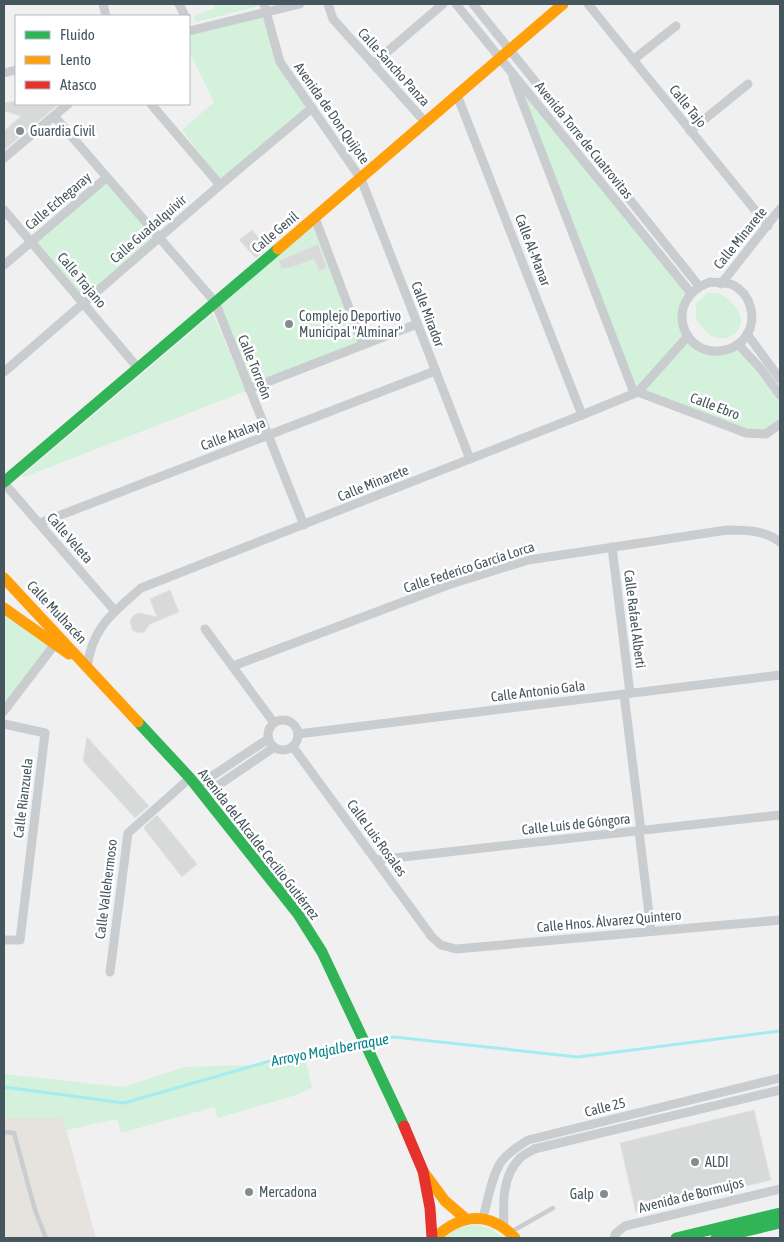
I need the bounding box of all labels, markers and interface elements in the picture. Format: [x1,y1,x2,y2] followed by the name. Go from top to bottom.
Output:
[15,15,190,105] legend
[355,25,433,109] street label: Calle Sancho Panza
[60,26,95,43] text: Fluido
[60,51,91,68] text: Lento
[291,59,373,167] street label: Avenida de Don Quijote
[60,76,97,93] text: Atasco
[532,78,636,202] street label: Avenida Torre de Cuatrovitas
[666,82,710,130] street label: Calle Tajo
[30,123,96,139] place label: Guardia Civil
[14,125,26,137] marker: Guardia Civil
[22,169,94,233] street label: Calle Echegaray
[107,191,190,266] street label: Calle Guadalquivir
[710,204,770,272] street label: Calle Minarete
[248,208,302,256] street label: Calle Genil
[512,212,554,289] street label: Calle Al-Manar
[54,249,110,311] street label: Calle Trajano
[408,279,448,350] street label: Calle Mirador
[299,308,403,340] place label: Complejo Deportivo Municipal "Alminar"
[283,318,295,330] marker: Complejo Deportivo Municipal "Alminar"
[235,332,275,402] street label: Calle Torreón
[688,389,742,423] street label: Calle Ebro
[198,414,268,454] street label: Calle Atalaya
[335,462,411,504] street label: Calle Minarete
[44,509,96,567] street label: Calle Veleta
[401,538,537,596] street label: Calle Federico García Lorca
[621,569,649,669] street label: Calle Rafael Alberti
[24,577,90,647] street label: Calle Mulhacén
[490,677,586,705] street label: Calle Antonio Gala
[10,757,36,839] street label: Calle Rianzuela
[195,765,323,923] street label: Avenida del Alcalde Cecilio Gutiérrez
[344,797,410,879] street label: Calle Luis Rosales
[521,810,631,838] street label: Calle Luis de Góngora
[92,838,120,940] street label: Calle Vallehermoso
[536,907,682,935] street label: Calle Hnos. Álvarez Quintero
[269,1030,390,1069] water label: Arroyo Majalberraque
[583,1094,627,1120] street label: Calle 25
[705,1154,729,1170] place label: ALDI
[689,1156,701,1168] marker: ALDI
[637,1174,745,1216] street label: Avenida de Bormujos
[259,1184,317,1200] place label: Mercadona
[243,1186,255,1198] marker: Mercadona
[570,1186,594,1202] place label: Galp
[598,1188,610,1200] marker: Galp

